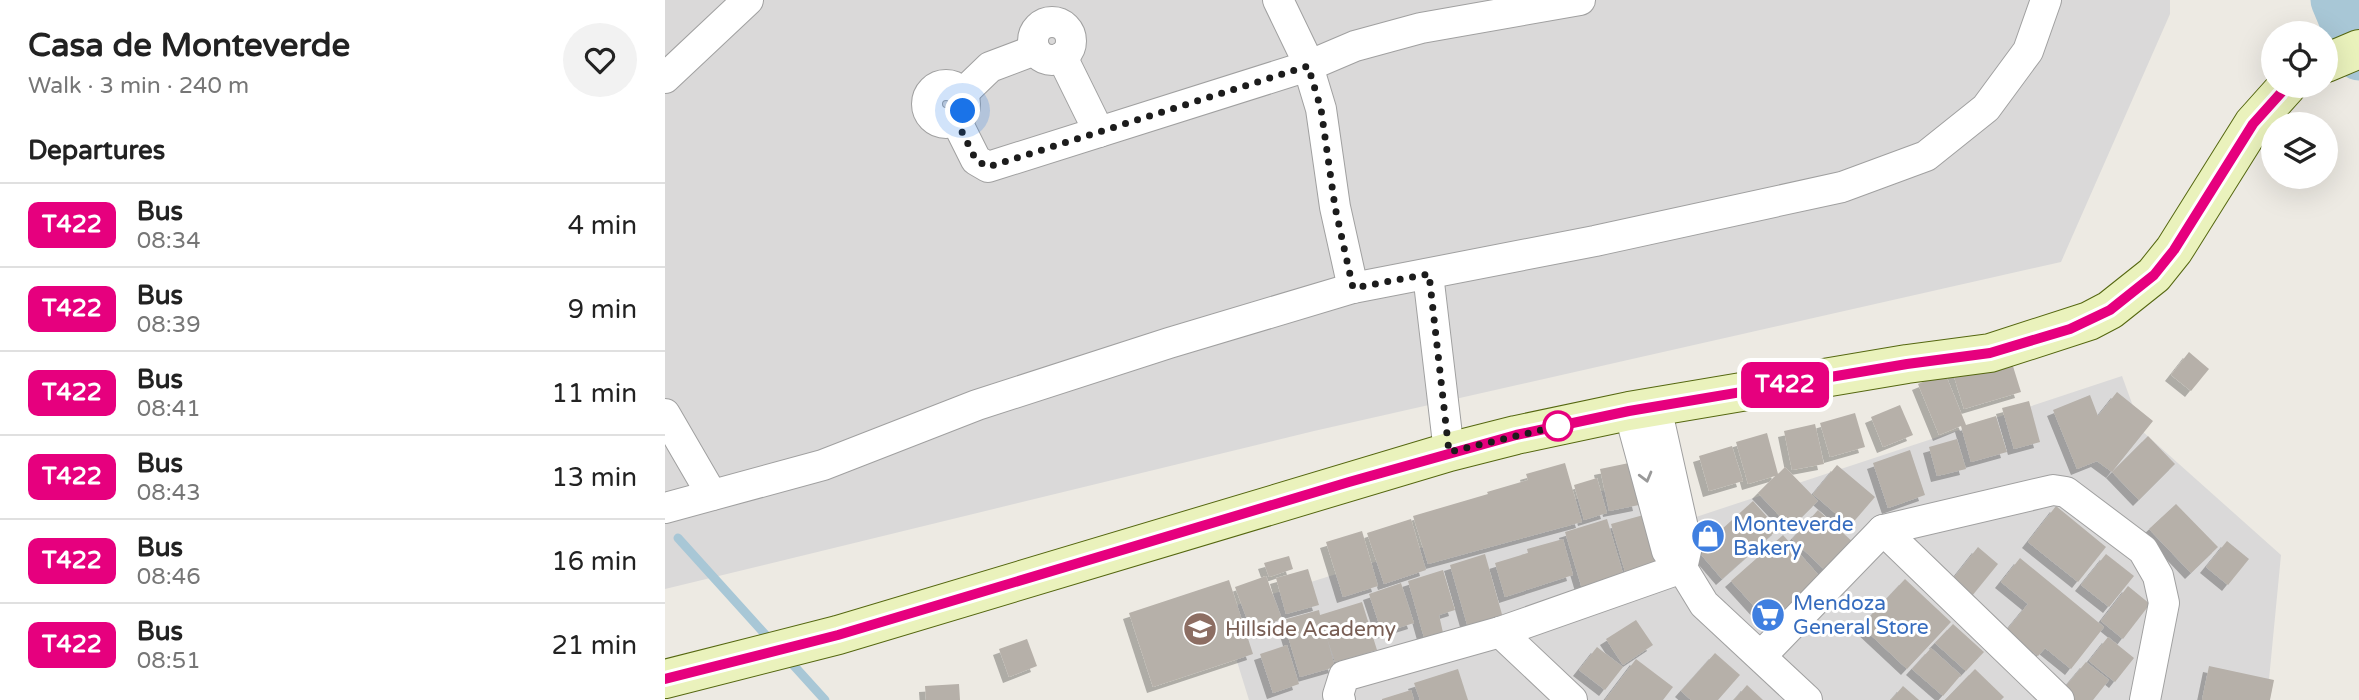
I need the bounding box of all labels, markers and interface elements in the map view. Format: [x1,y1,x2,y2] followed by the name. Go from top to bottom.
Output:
[2261,21,2338,189] map controls
[2261,21,2338,98] button: locate
[563,23,637,97] button: heart
[28,26,350,65] text: Casa de Monteverde
[28,72,249,100] text: Walk · 3 min · 240 m
[945,93,980,128] your location
[2261,112,2338,189] button: layers
[28,135,165,166] text: Departures
[137,196,183,227] text: Bus
[42,210,102,239] text: T422
[568,210,637,241] text: 4 min
[137,227,201,255] text: 08:34
[137,280,183,311] text: Bus
[42,294,102,323] text: T422
[568,294,637,325] text: 9 min
[137,311,201,339] text: 08:39
[1736,362,1834,408] line badge: T422
[137,364,183,395] text: Bus
[1755,370,1815,399] text: T422
[42,378,102,407] text: T422
[551,378,637,409] text: 11 min
[137,395,201,423] text: 08:41
[1543,411,1573,441] unlabelled marker
[137,448,183,479] text: Bus
[42,462,102,491] text: T422
[551,462,637,493] text: 13 min
[1638,470,1653,482] one-way arrow
[137,479,201,507] text: 08:43
[1733,512,1854,561] place label: Monteverde Bakery
[1689,517,1727,555] shop icon: Monteverde Bakery
[137,532,183,563] text: Bus
[42,546,102,575] text: T422
[551,546,637,577] text: 16 min
[137,563,201,591] text: 08:46
[1793,591,1929,640] place label: Mendoza General Store
[1749,596,1787,634] supermarket icon: Mendoza General Store
[1181,610,1219,648] school or university icon: Hillside Academy
[137,616,183,647] text: Bus
[1225,617,1396,642] place label: Hillside Academy
[42,630,102,659] text: T422
[551,630,637,661] text: 21 min
[137,647,201,675] text: 08:51

